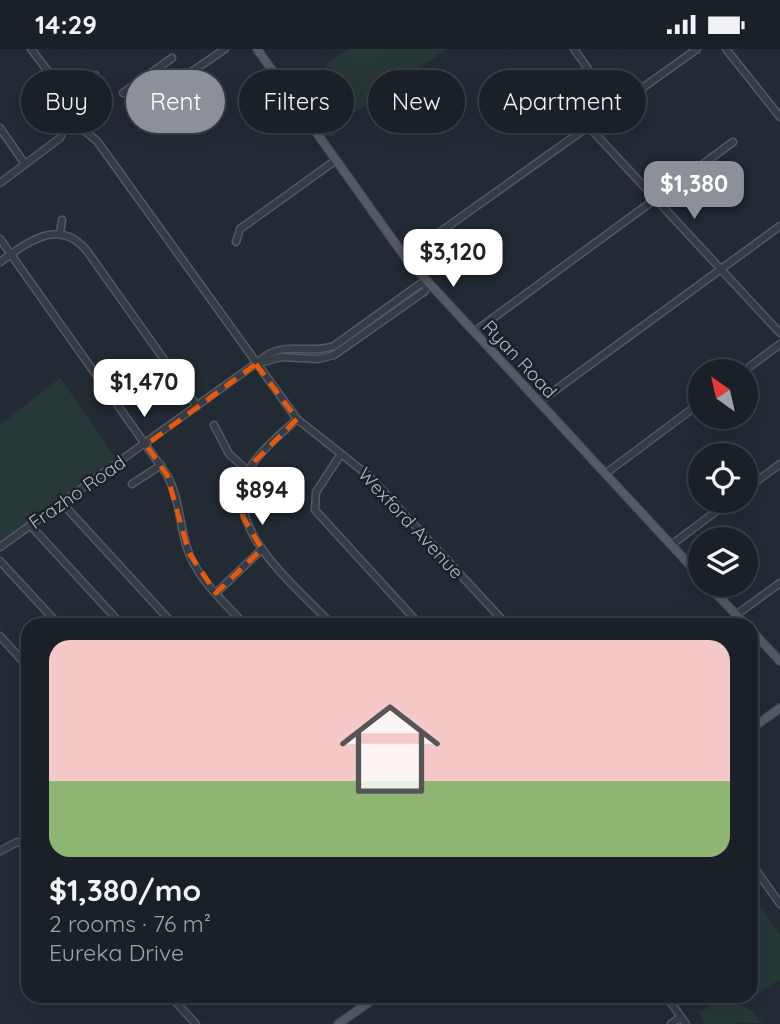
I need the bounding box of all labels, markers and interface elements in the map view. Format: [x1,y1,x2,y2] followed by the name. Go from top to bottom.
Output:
[35,8,97,41] text: 14:29
[21,70,112,133] chip: Buy
[126,70,225,133] chip: Rent
[239,70,354,133] chip: Filters
[368,70,465,133] chip: New
[479,70,646,133] chip: Apartment
[637,162,751,221] pin: $1,380
[660,169,728,198] text: $1,380
[396,229,510,289] pin: $3,120
[420,237,486,266] text: $3,120
[478,315,562,403] street label: Ryan Road
[87,359,201,419] pin: $1,470
[688,359,758,429] north arrow
[688,359,758,597] map controls
[110,367,178,396] text: $1,470
[688,443,758,513] button: locate
[24,450,130,534] street label: Frazho Road
[353,462,469,584] street label: Wexford Avenue
[221,468,303,527] pin: $894
[236,475,288,504] text: $894
[688,527,758,597] button: layers
[327,686,453,812] icon: home
[49,871,201,909] text: $1,380/mo
[49,909,211,938] text: 2 rooms · 76 m²
[49,938,184,967] text: Eureka Drive

